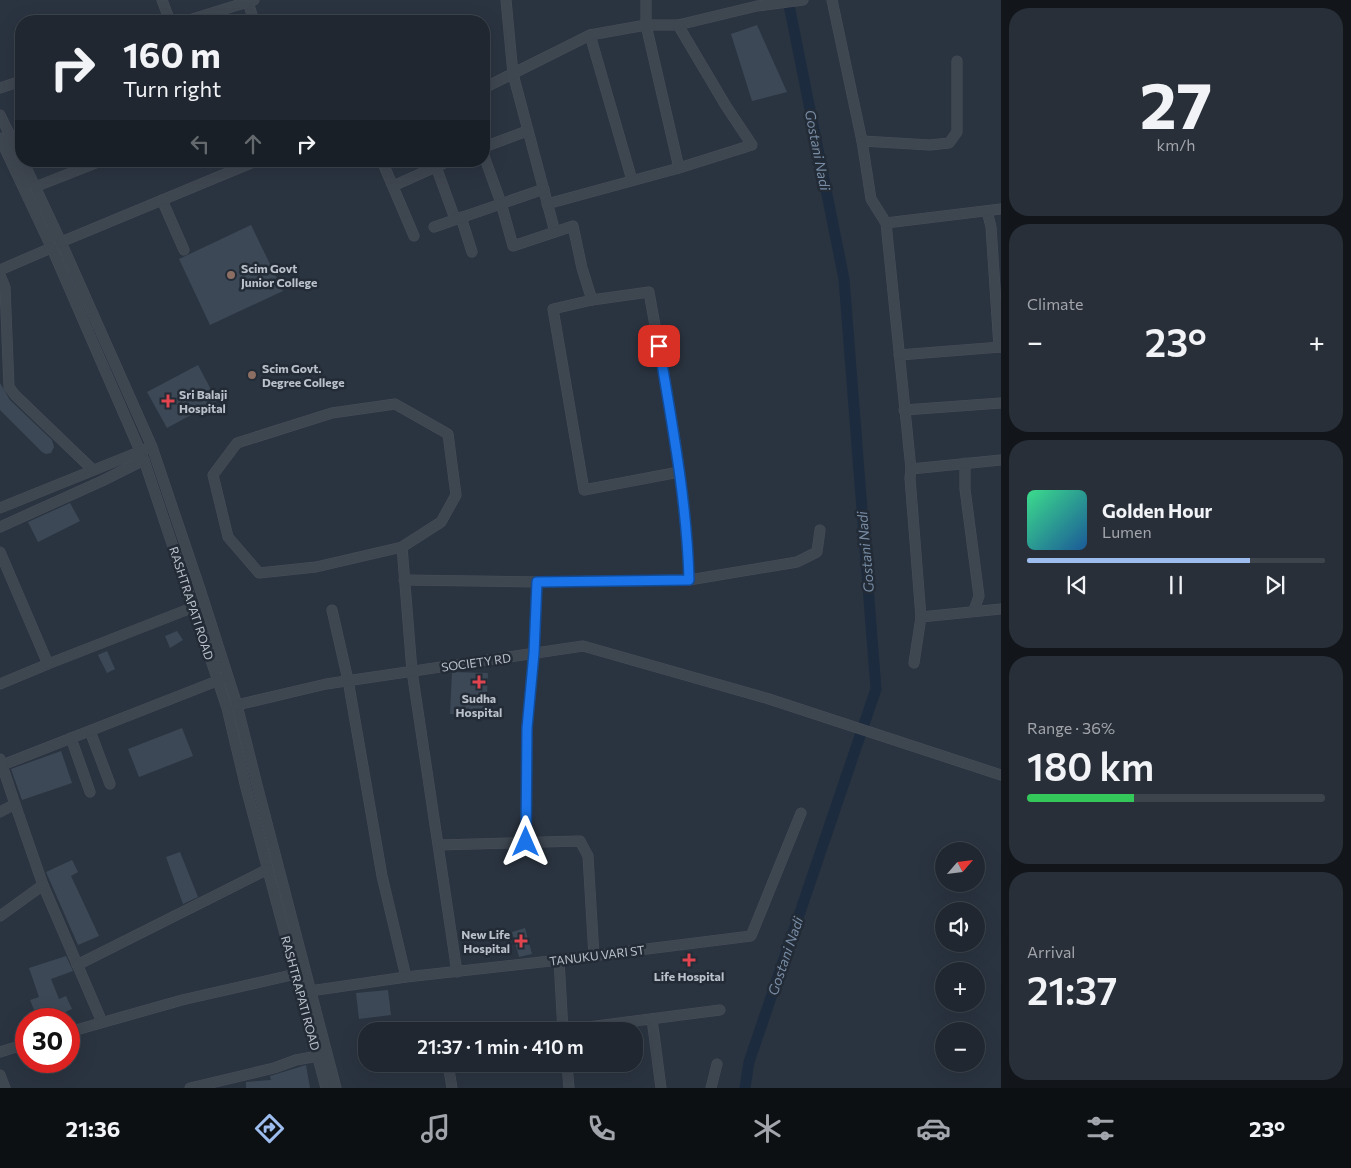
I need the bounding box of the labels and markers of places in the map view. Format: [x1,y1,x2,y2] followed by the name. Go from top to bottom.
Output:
[241,261,317,290] place label: Scim Govt Junior College
[225,269,237,281] marker: Scim Govt Junior College
[638,325,680,367] pin
[262,361,344,389] place label: Scim Govt. Degree College
[246,369,258,381] marker: Scim Govt. Degree College
[179,387,227,415] place label: Sri Balaji Hospital
[161,394,175,408] marker: Sri Balaji Hospital
[472,675,486,689] marker: Sudha Hospital
[456,691,502,719] place label: Sudha Hospital
[461,927,510,955] place label: New Life Hospital
[514,934,528,948] marker: New Life Hospital
[682,953,696,967] marker: Life Hospital
[654,969,724,983] place label: Life Hospital

